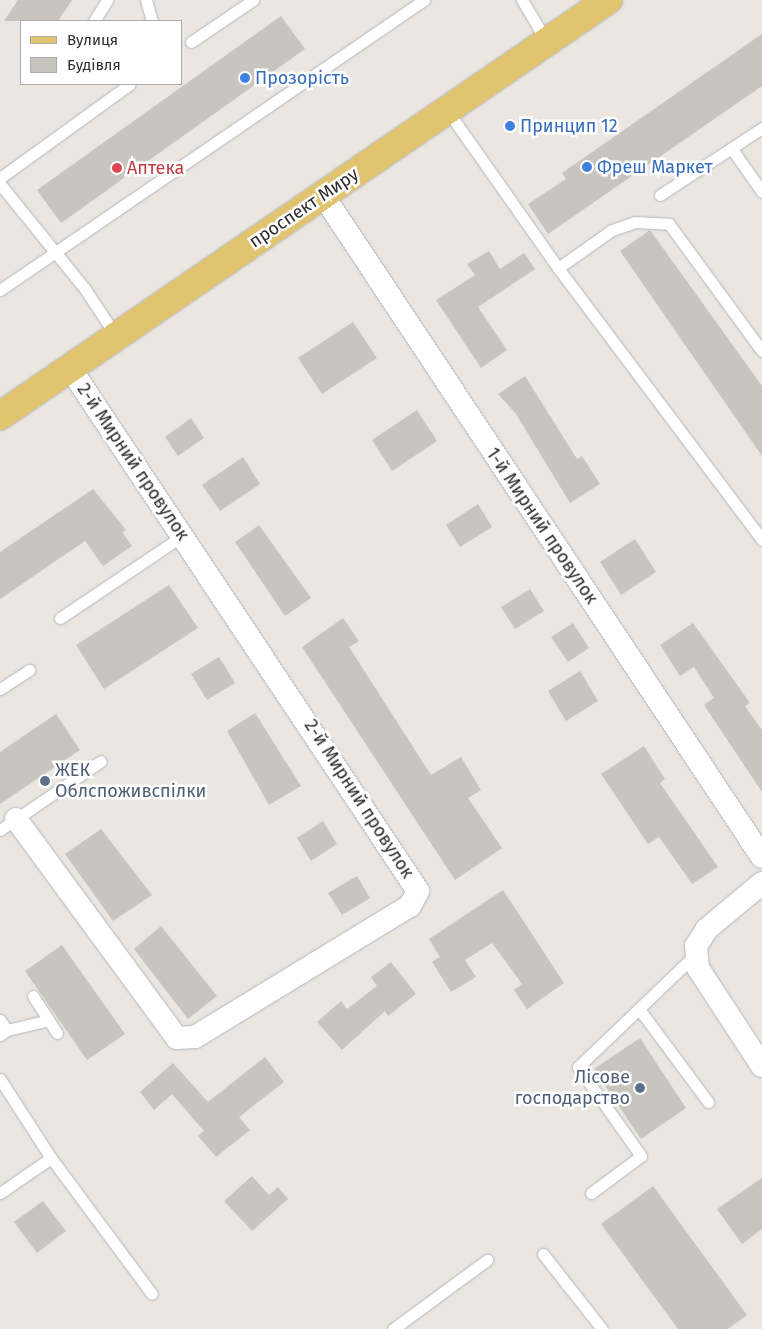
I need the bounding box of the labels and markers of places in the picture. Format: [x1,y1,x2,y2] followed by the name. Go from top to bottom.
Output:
[255,67,349,89] place label: Прозорість
[239,72,251,84] marker: Прозорість
[520,115,618,137] place label: Принцип 12
[504,120,516,132] marker: Принцип 12
[597,156,713,178] place label: Фреш Маркет
[127,157,184,179] place label: Аптека
[581,161,593,173] marker: Фреш Маркет
[111,162,123,174] marker: Аптека
[55,760,206,802] place label: ЖЕК Облспоживспілки
[39,775,51,787] marker: ЖЕК Облспоживспілки
[515,1067,630,1110] place label: Лісове господарство
[634,1082,646,1094] marker: Лісове господарство

